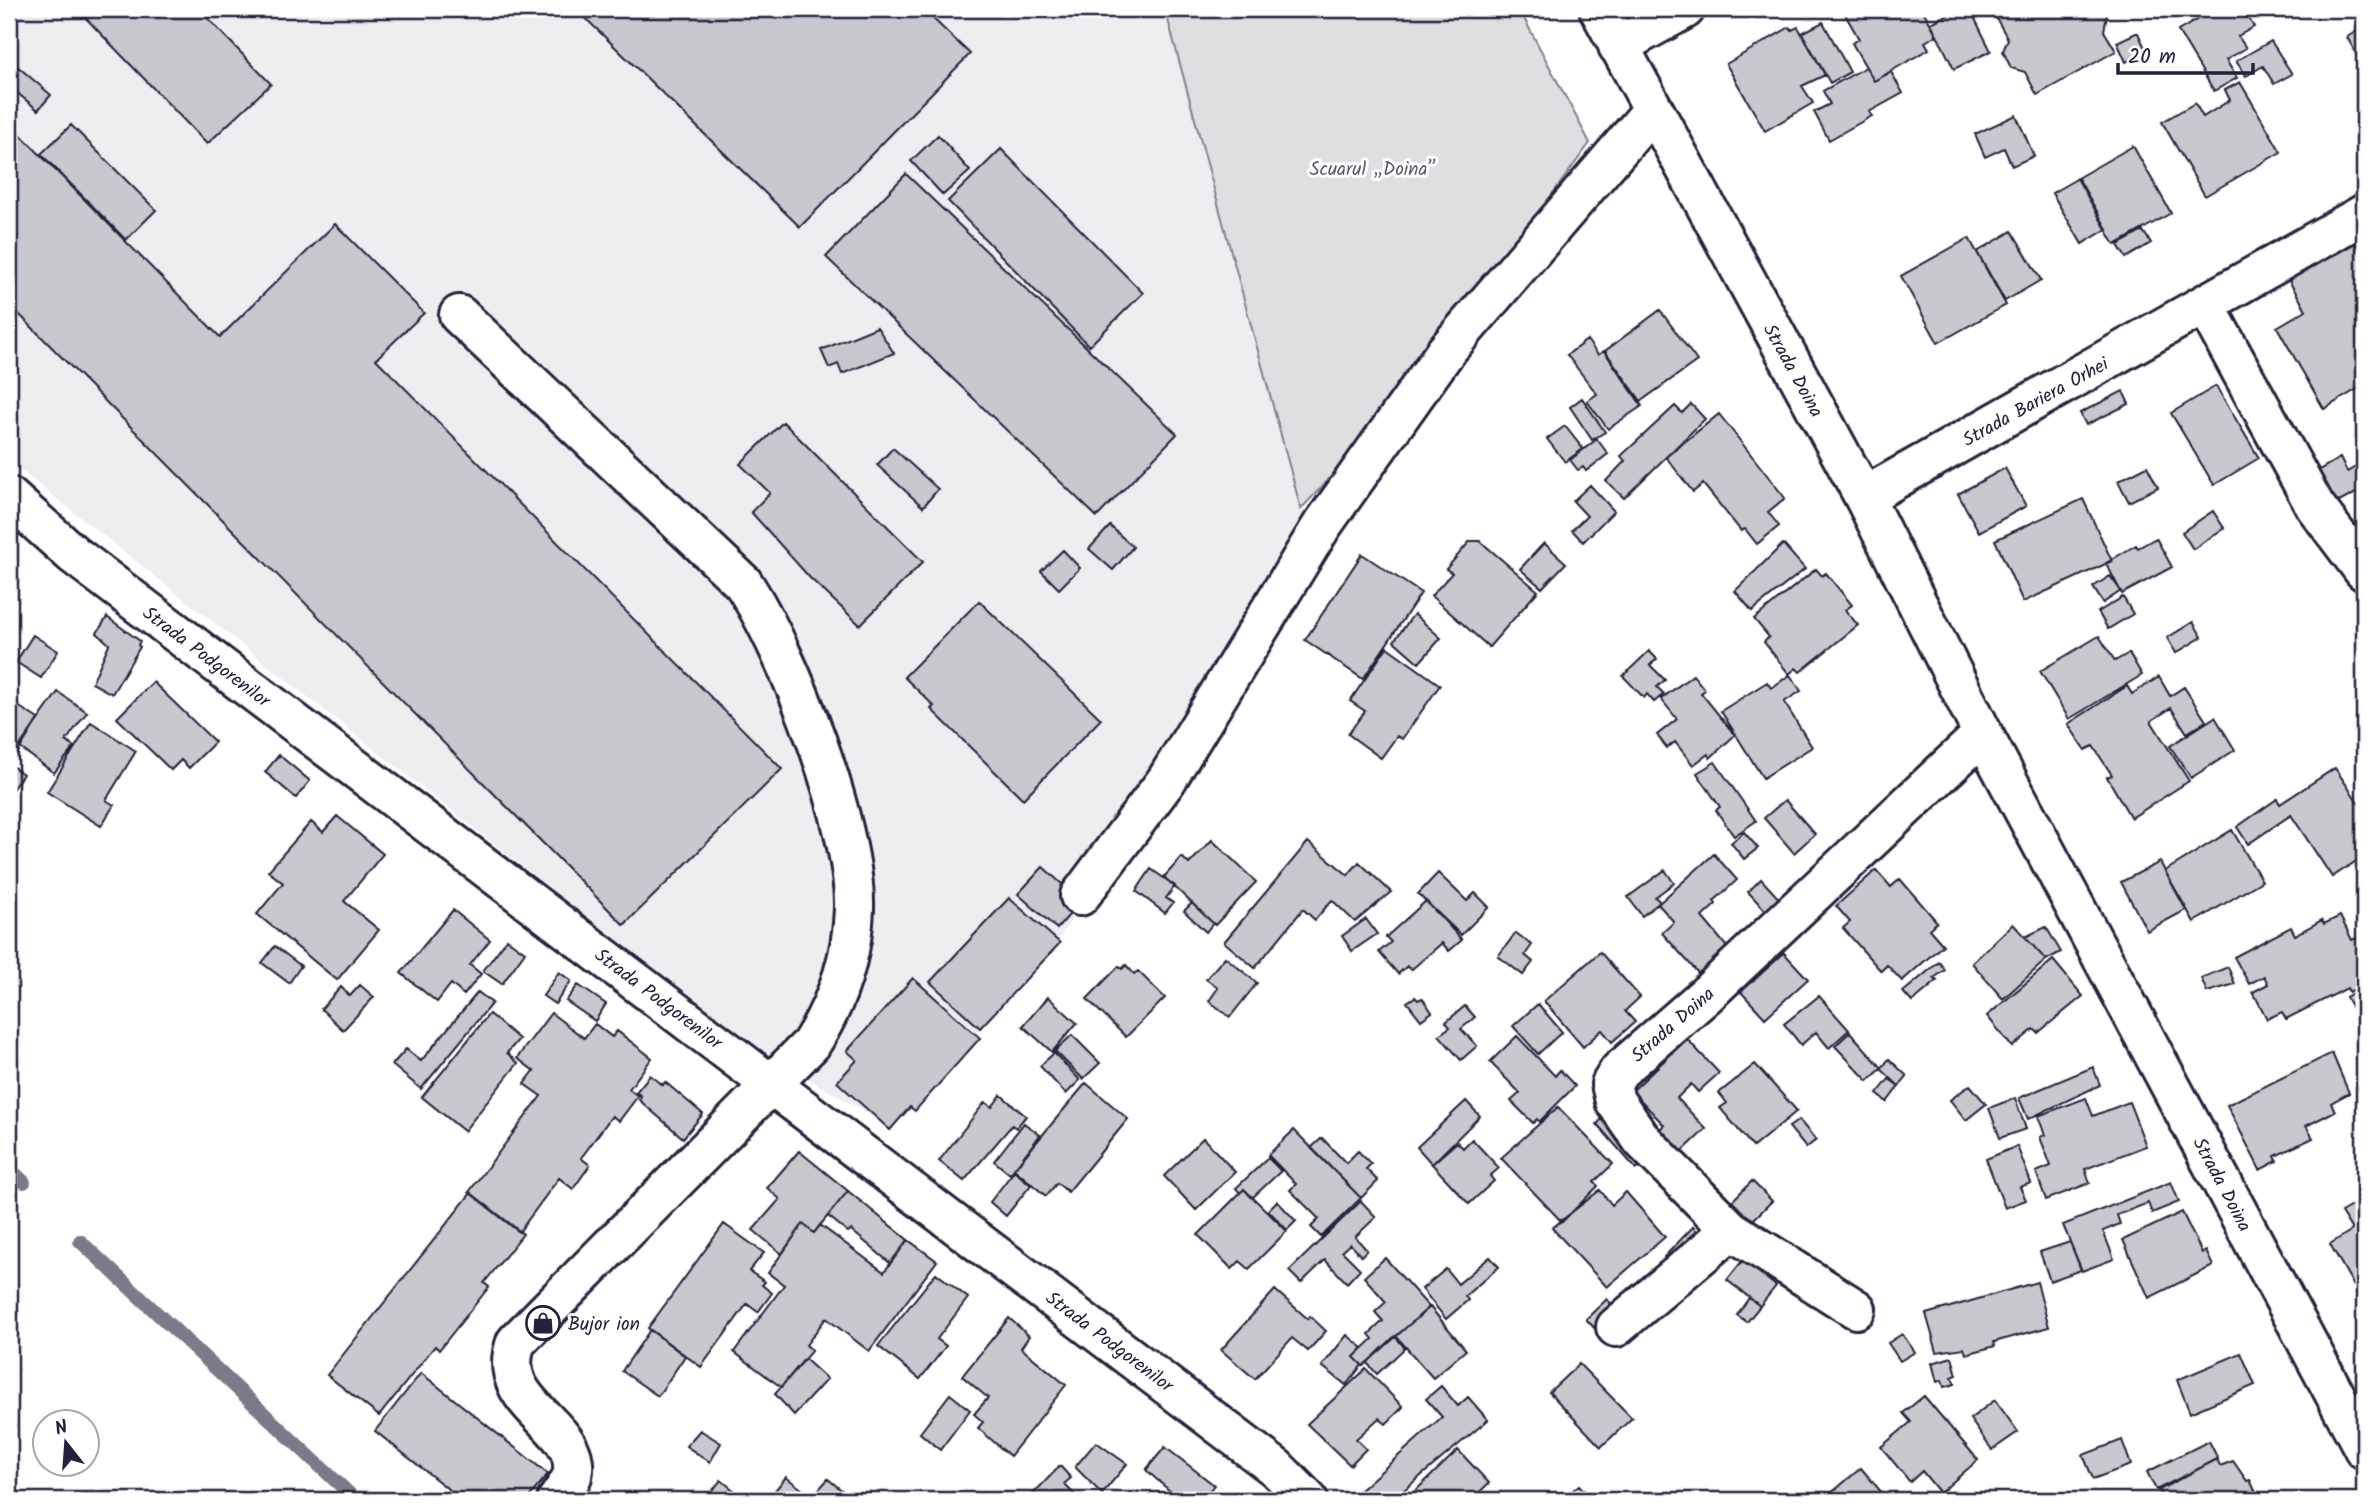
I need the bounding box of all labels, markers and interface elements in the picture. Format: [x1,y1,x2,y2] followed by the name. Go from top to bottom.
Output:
[2118,32,2252,76] scale bar
[2128,41,2176,74] text: 20 m
[1309,155,1437,185] park label: Scuarul „Doina”
[1754,319,1830,423] street label: Strada Doina
[1957,349,2116,455] street label: Strada Bariera Orhei
[135,599,278,717] street label: Strada Podgorenilor
[587,941,730,1059] street label: Strada Podgorenilor
[1625,980,1722,1071] street label: Strada Doina
[2184,1132,2259,1237] street label: Strada Doina
[1038,1284,1181,1402] street label: Strada Podgorenilor
[524,1304,562,1342] shop icon: Bujor ion
[568,1310,640,1340] place label: Bujor ion
[32,1408,102,1478] north arrow
[51,1413,72,1445] text: N

